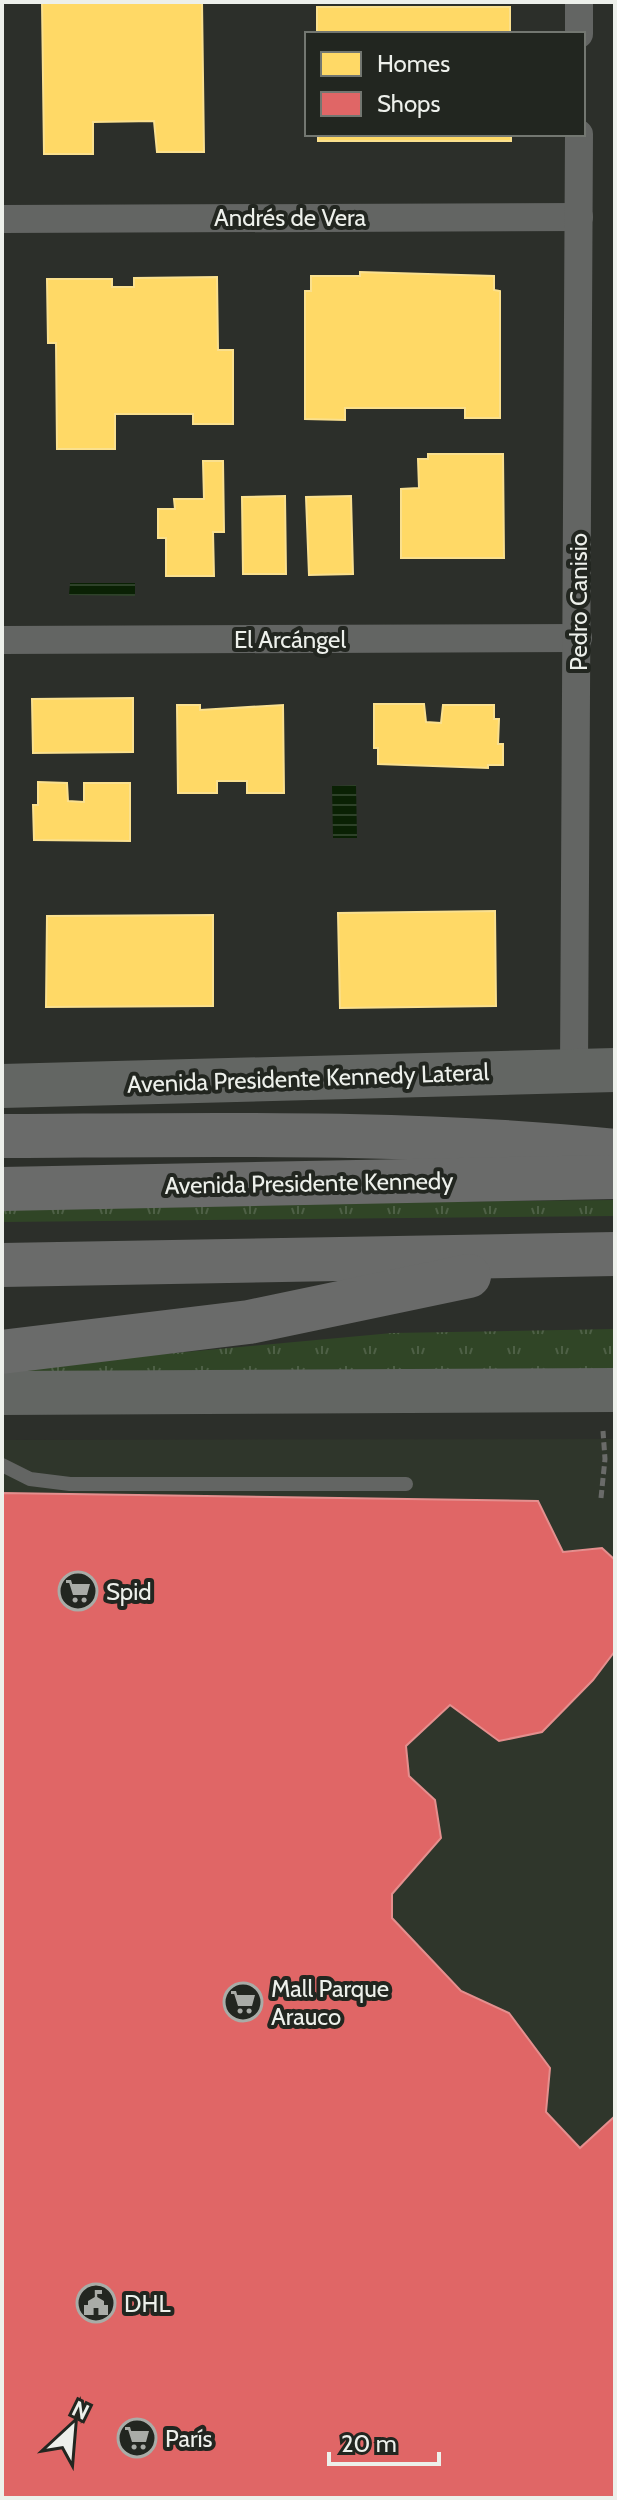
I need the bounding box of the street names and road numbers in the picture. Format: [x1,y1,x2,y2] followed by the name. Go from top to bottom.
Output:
[214,203,366,232] street label: Andrés de Vera
[564,533,593,671] street label: Pedro Canisio
[234,625,346,654] street label: El Arcángel
[126,1057,490,1099] street label: Avenida Presidente Kennedy Lateral
[164,1166,454,1200] street label: Avenida Presidente Kennedy

